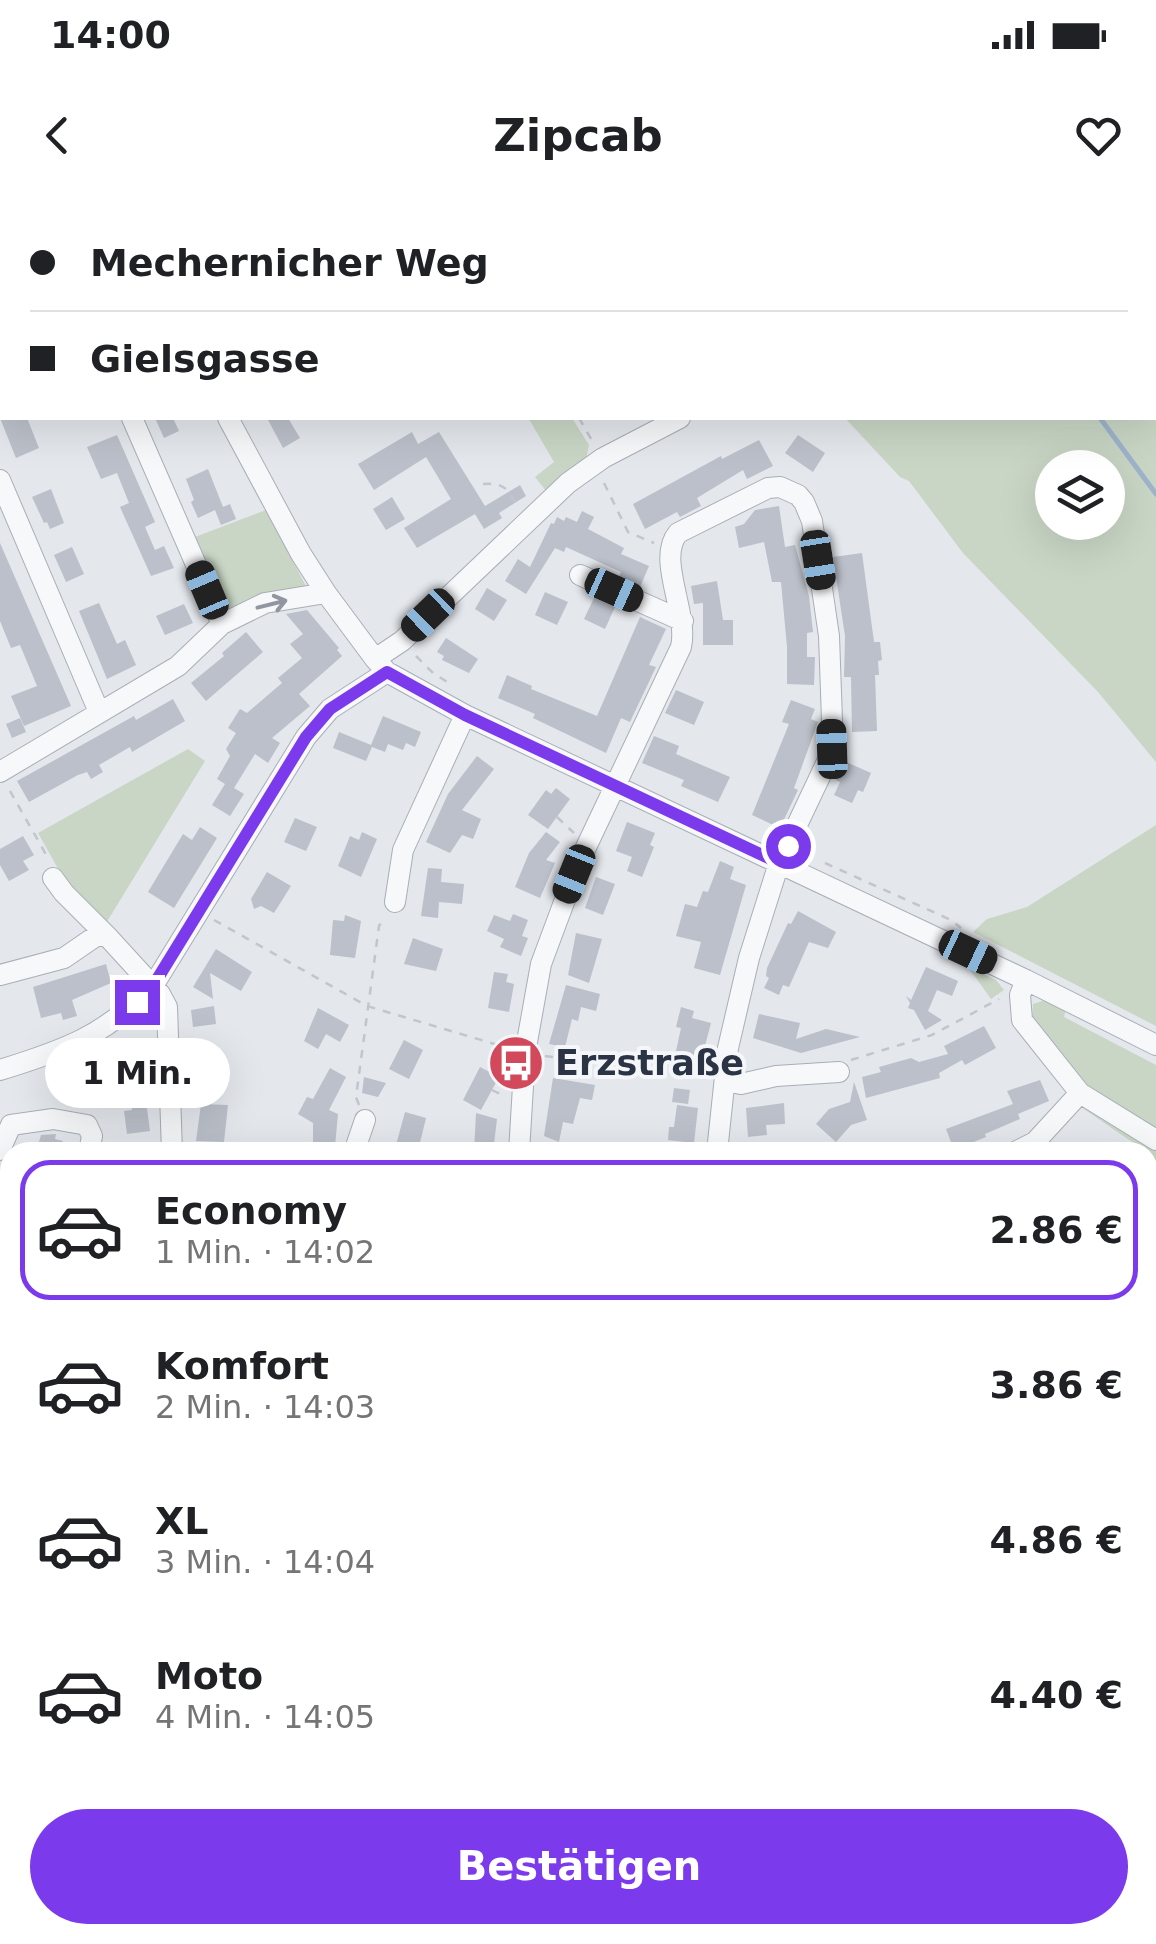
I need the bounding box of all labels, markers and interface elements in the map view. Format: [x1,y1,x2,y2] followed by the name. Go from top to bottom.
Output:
[50,13,171,57] text: 14:00
[30,108,85,163] icon: back
[1071,108,1126,163] icon: heart
[493,109,663,162] text: Zipcab
[90,241,489,285] text: Mechernicher Weg
[90,337,319,381] text: Gielsgasse
[1035,450,1125,540] map controls
[1035,450,1125,540] button: layers
[798,528,838,592] car
[181,557,233,623] car
[580,564,648,616] car
[396,583,460,647] car
[256,593,287,612] one-way arrow
[816,718,848,780] car
[766,824,811,869] route start
[549,841,599,907] car
[934,926,1002,978] car
[115,980,160,1025] route end
[486,1033,546,1093] bus stop icon: Erzstraße
[44,1037,230,1107] callout: 1 Min.
[555,1043,744,1083] place label: Erzstraße
[82,1054,193,1092] text: 1 Min.
[35,1185,125,1275] icon: car
[155,1189,347,1233] text: Economy
[990,1208,1123,1252] text: 2.86 €
[155,1233,375,1271] text: 1 Min. · 14:02
[35,1340,125,1430] icon: car
[155,1344,329,1388] text: Komfort
[990,1363,1123,1407] text: 3.86 €
[155,1388,375,1426] text: 2 Min. · 14:03
[35,1495,125,1585] icon: car
[155,1499,209,1543] text: XL
[990,1518,1123,1562] text: 4.86 €
[155,1543,375,1581] text: 3 Min. · 14:04
[35,1650,125,1740] icon: car
[155,1654,263,1698] text: Moto
[990,1673,1123,1717] text: 4.40 €
[155,1698,375,1736] text: 4 Min. · 14:05
[30,1809,1128,1924] button: Bestätigen

